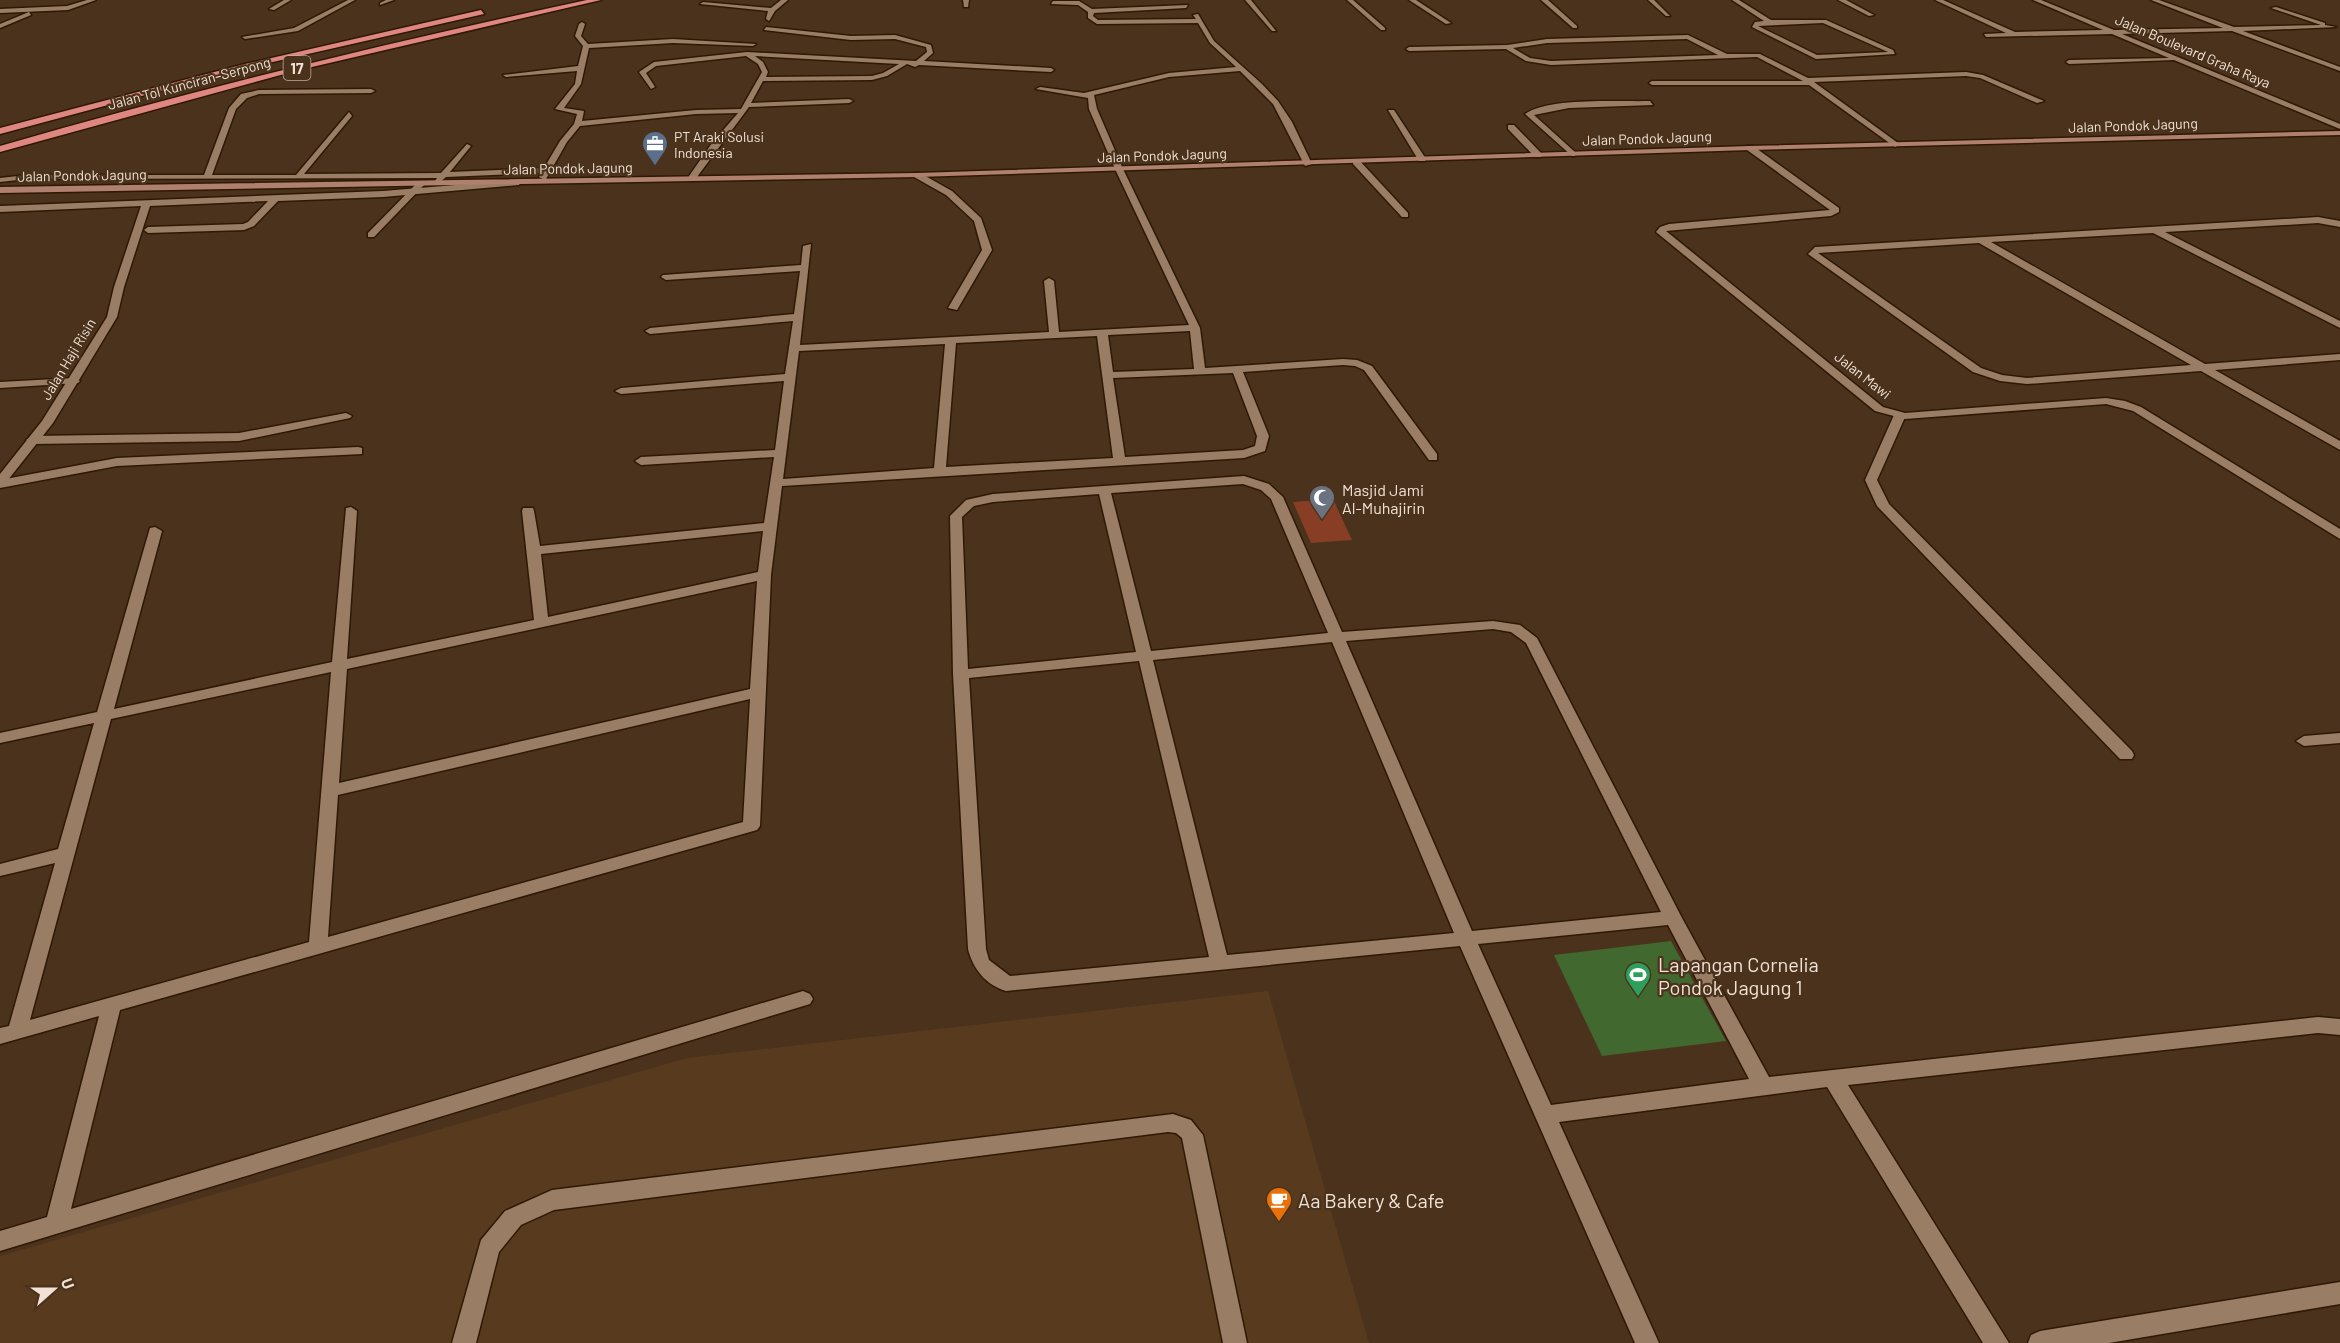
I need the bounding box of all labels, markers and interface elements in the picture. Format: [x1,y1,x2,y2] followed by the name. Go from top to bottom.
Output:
[2113,11,2273,91] street label: Jalan Boulevard Graha Raya
[106,53,272,113] street label: Jalan Tol Kunciran–Serpong
[284,56,310,80] road number: 17
[2068,114,2198,136] street label: Jalan Pondok Jagung
[1582,127,1712,149] street label: Jalan Pondok Jagung
[674,128,764,161] place label: PT Araki Solusi Indonesia
[640,129,670,167] office icon: PT Araki Solusi Indonesia
[1097,144,1227,166] street label: Jalan Pondok Jagung
[503,158,633,178] street label: Jalan Pondok Jagung
[17,165,147,185] street label: Jalan Pondok Jagung
[37,315,99,403] street label: Jalan Haji Risin
[1831,348,1895,402] street label: Jalan Mawi
[1342,480,1425,517] place label: Masjid Jami Al-Muhajirin
[1307,483,1337,521] mosque icon: Masjid Jami Al-Muhajirin
[1658,952,1819,999] place label: Lapangan Cornelia Pondok Jagung 1
[1623,960,1653,998] sports icon: Lapangan Cornelia Pondok Jagung 1
[1264,1185,1294,1223] cafe icon: Aa Bakery & Cafe
[1298,1188,1445,1212] place label: Aa Bakery & Cafe
[24,1259,84,1319] north arrow
[58,1275,79,1292] text: U

